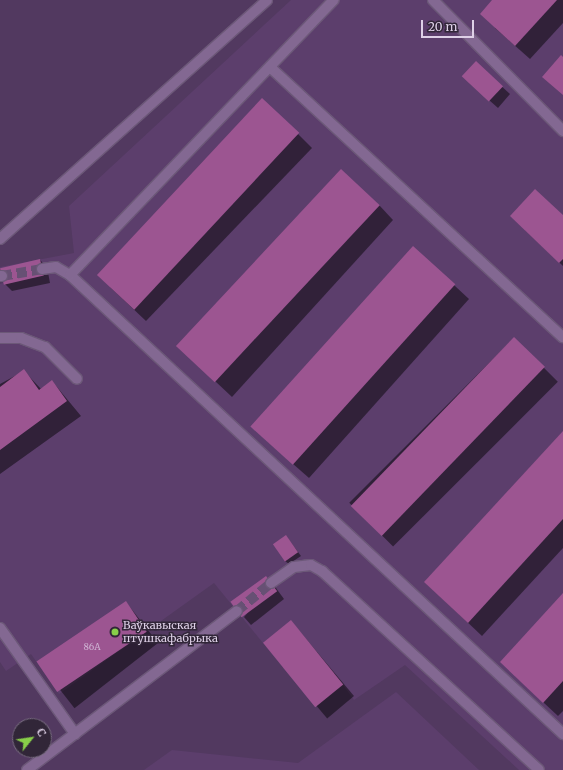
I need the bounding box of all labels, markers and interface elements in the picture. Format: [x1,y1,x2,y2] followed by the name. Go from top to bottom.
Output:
[423,12,476,38] scale bar
[428,19,457,34] text: 20 m
[123,619,218,645] place label: Ваўкавыская птушкафабрыка
[110,627,120,637] marker: Ваўкавыская птушкафабрыка
[83,642,101,652] house number: 86А
[12,718,52,758] north arrow
[34,726,49,739] text: С

